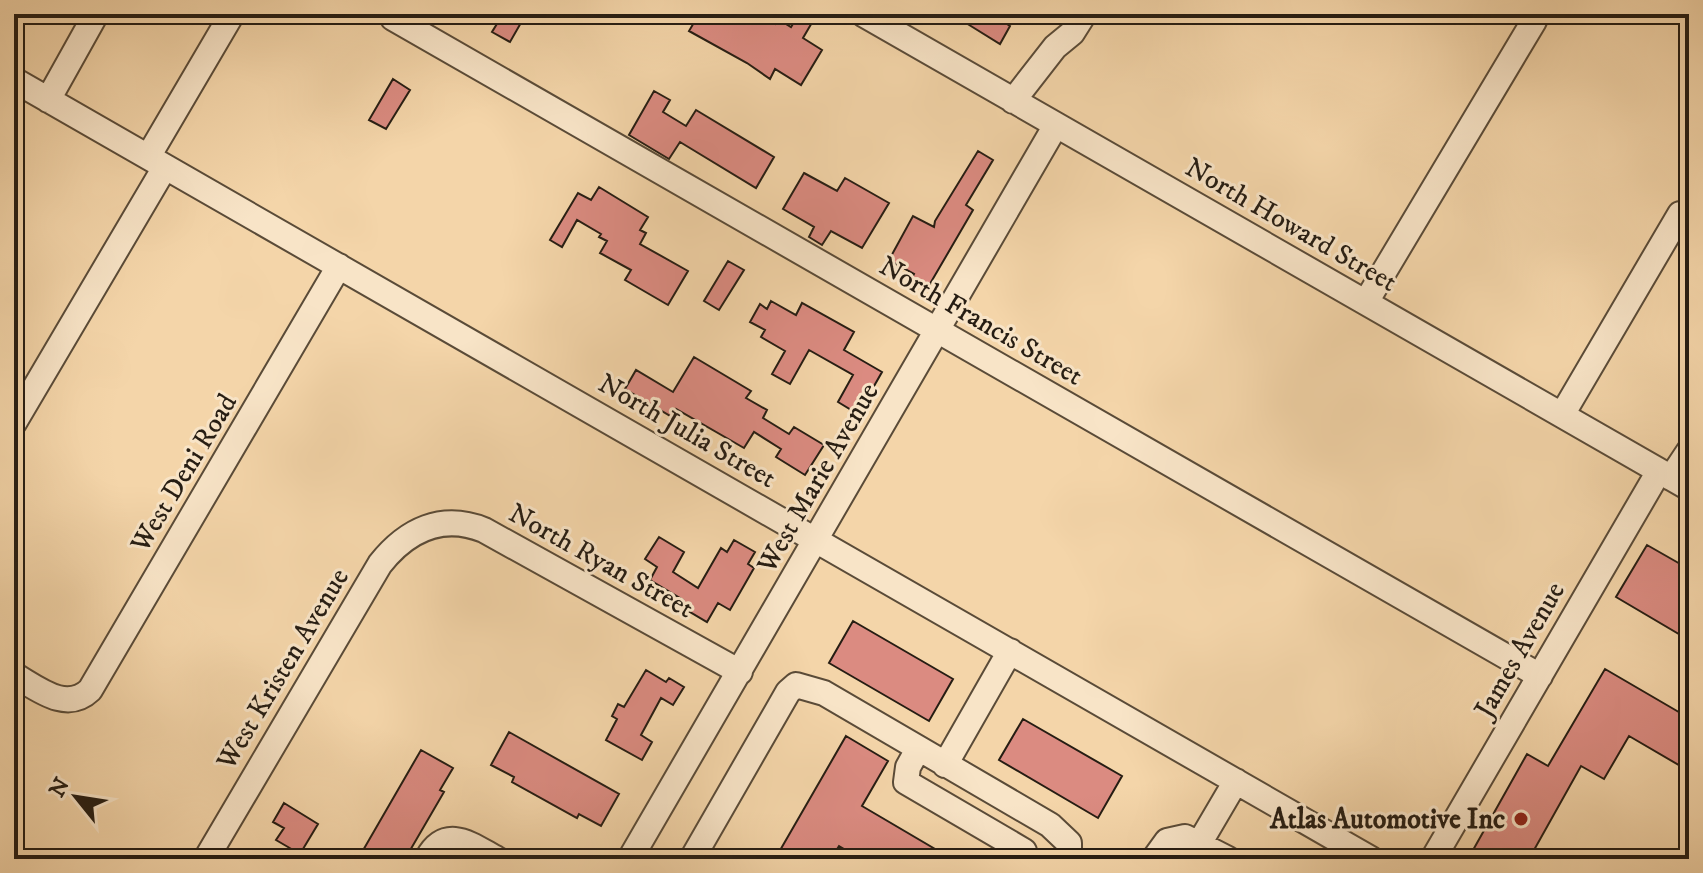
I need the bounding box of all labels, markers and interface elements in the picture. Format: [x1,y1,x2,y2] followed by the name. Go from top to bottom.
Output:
[1179,150,1403,300] street label: North Howard Street
[873,248,1089,394] street label: North Francis Street
[592,366,782,496] street label: North Julia Street
[749,377,887,580] street label: West Marie Avenue
[123,387,245,559] street label: West Deni Road
[502,496,700,626] street label: North Ryan Street
[209,562,357,777] street label: West Kristen Avenue
[1466,576,1573,727] street label: James Avenue
[36,757,116,837] north arrow
[44,773,76,802] text: N
[1269,802,1505,837] place label: Atlas Automotive Inc
[1512,810,1530,828] marker: Atlas Automotive Inc

